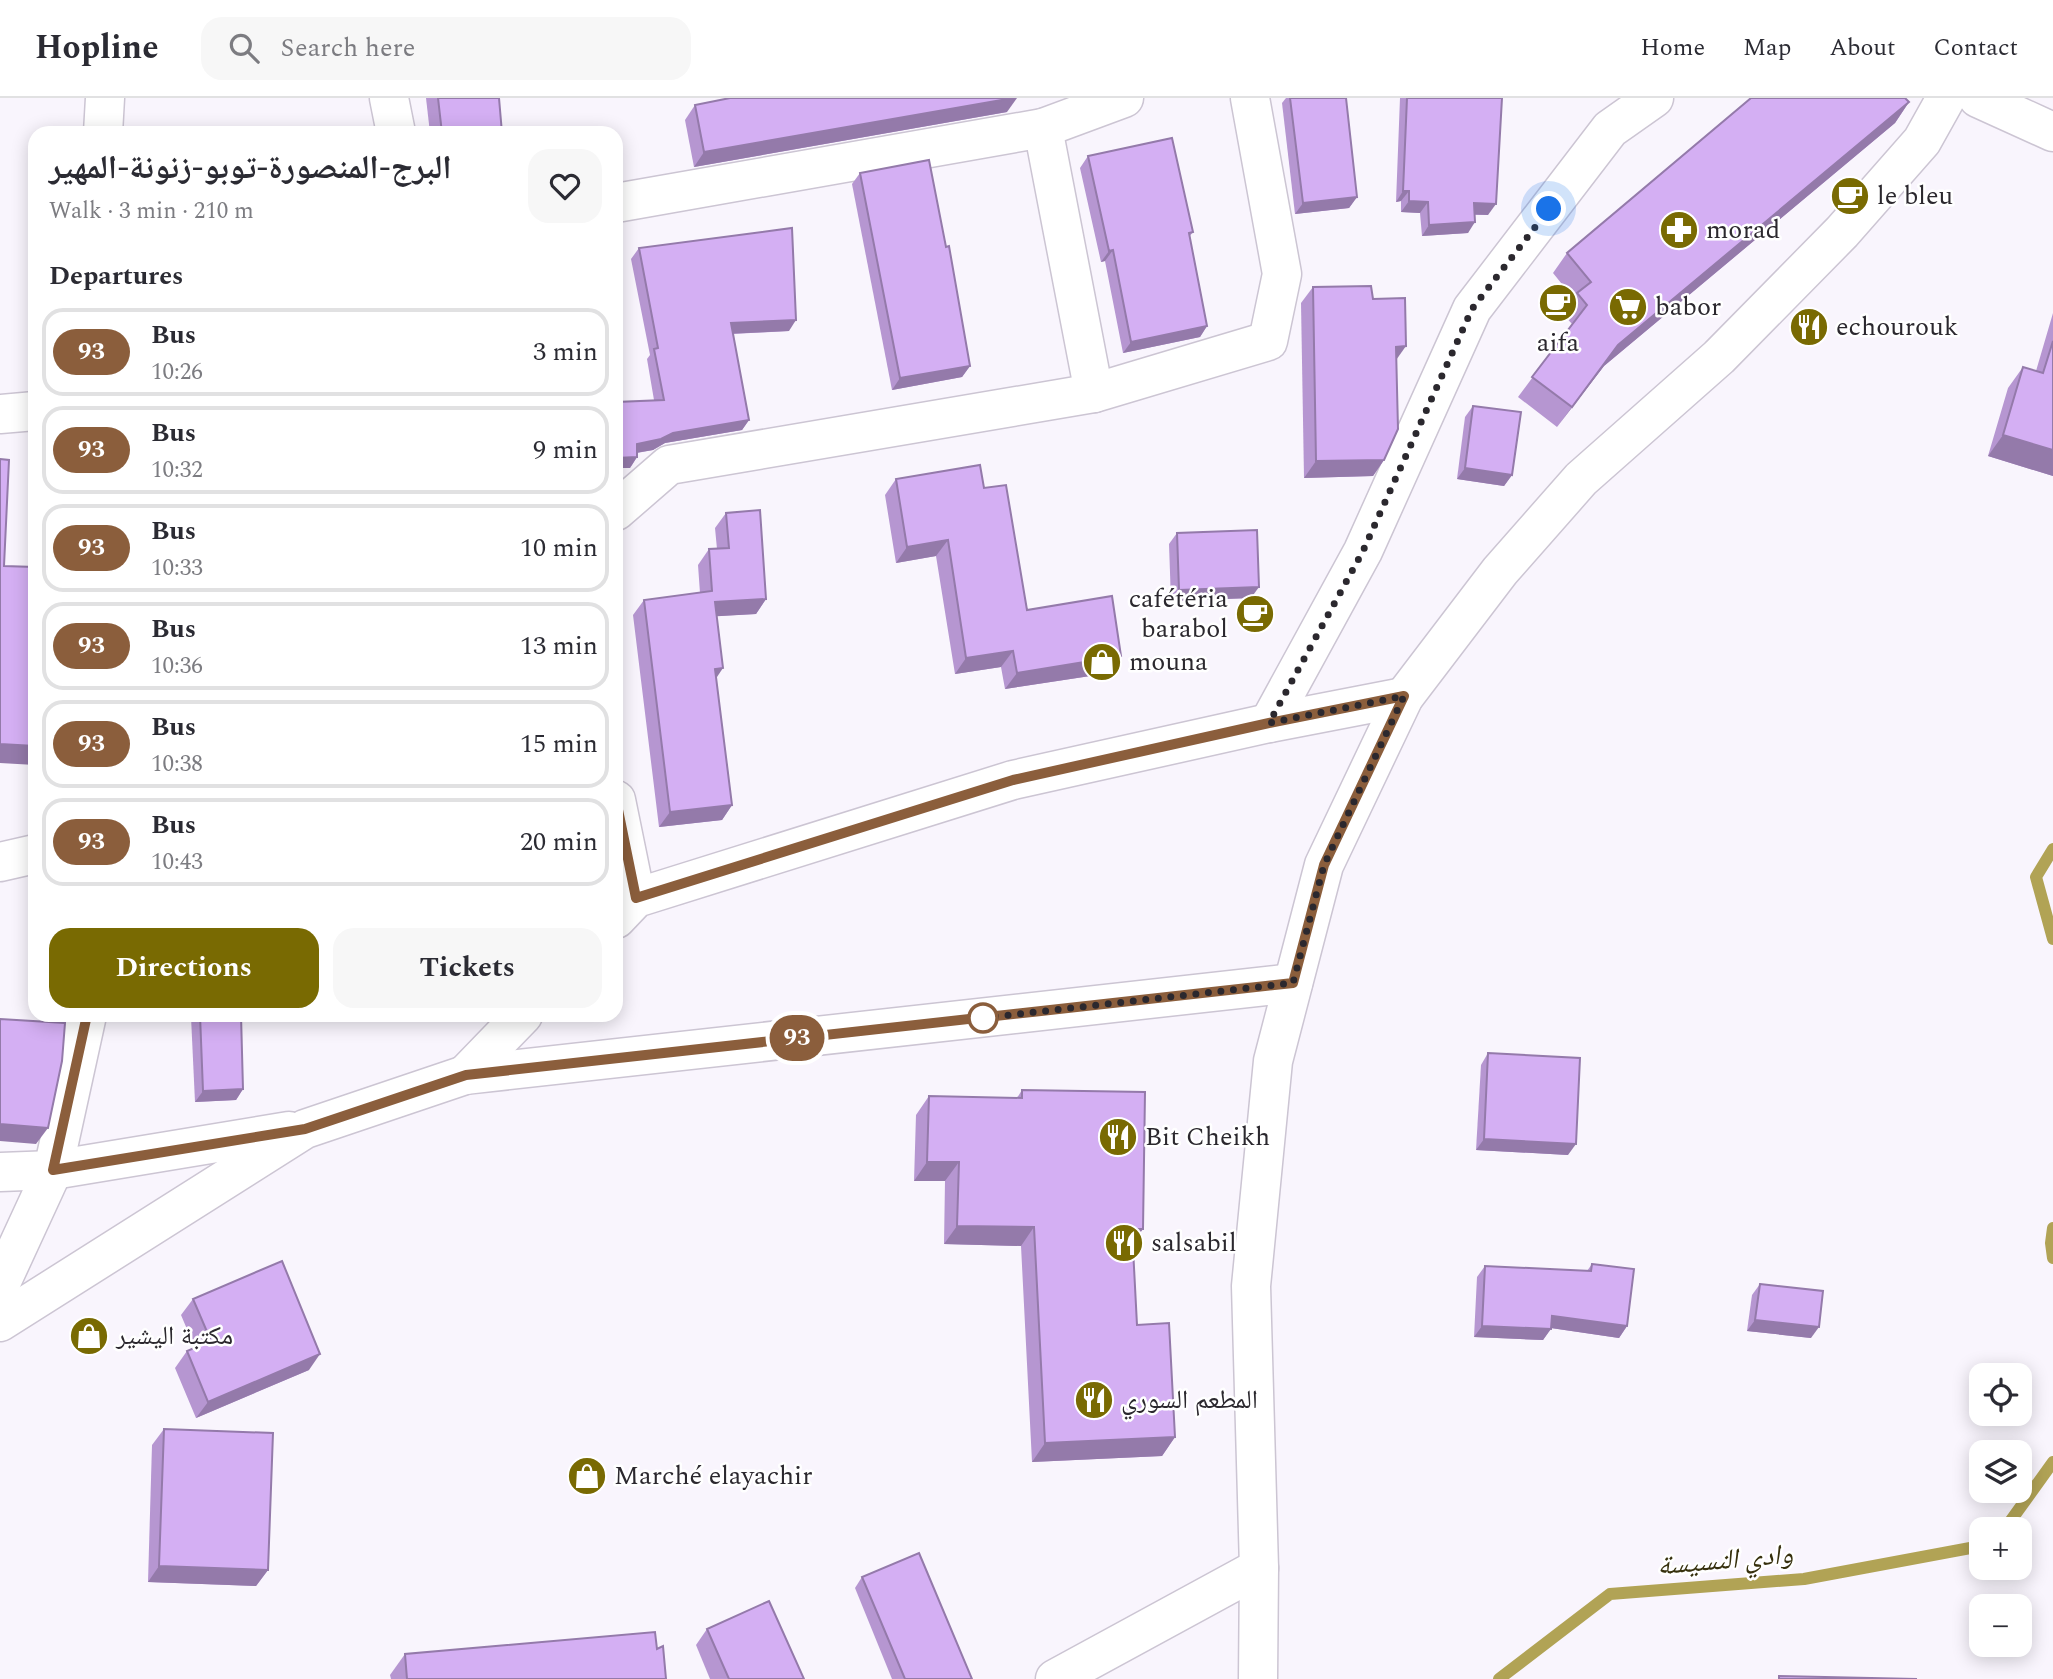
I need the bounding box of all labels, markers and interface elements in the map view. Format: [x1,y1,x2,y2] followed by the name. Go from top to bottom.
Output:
[201,17,691,80] search box
[35,23,159,73] text: Hopline
[281,28,415,68] text: Search here
[225,29,263,67] icon: search
[1640,30,1705,66] text: Home
[1743,30,1791,66] text: Map
[1829,30,1895,66] text: About
[1933,30,2018,66] text: Contact
[49,143,452,193] text: البرج-المنصورة-توبو-زنونة-المهير
[528,149,602,223] button: heart
[1829,175,1871,217] cafe icon: le bleu
[1877,176,1953,216] place label: le bleu
[1531,191,1566,226] your location
[49,194,254,229] text: Walk · 3 min · 210 m
[1658,209,1700,251] pharmacy icon: morad
[1706,210,1780,250] place label: morad
[49,256,183,296] text: Departures
[1537,282,1579,324] cafe icon: aifa
[1607,286,1649,328] supermarket icon: babor
[1655,287,1721,327] place label: babor
[1788,306,1830,348] restaurant icon: echourouk
[1836,307,1958,347] place label: echourouk
[151,315,196,355] text: Bus
[1537,323,1580,363] place label: aifa
[533,332,598,372] text: 3 min
[78,334,105,370] text: 93
[151,355,203,390] text: 10:26
[151,413,196,453] text: Bus
[533,430,598,470] text: 9 min
[78,432,105,468] text: 93
[151,453,203,488] text: 10:32
[151,511,196,551] text: Bus
[520,528,598,568] text: 10 min
[78,530,105,566] text: 93
[151,551,203,586] text: 10:33
[1129,579,1228,649] place label: cafétéria barabol
[1234,593,1276,635] cafe icon: cafétéria barabol
[151,609,196,649] text: Bus
[520,626,598,666] text: 13 min
[78,628,105,664] text: 93
[1081,641,1123,683] shop icon: mouna
[1129,642,1208,682] place label: mouna
[151,649,203,684] text: 10:36
[151,707,196,747] text: Bus
[520,724,598,764] text: 15 min
[78,726,105,762] text: 93
[151,747,203,782] text: 10:38
[151,805,196,845] text: Bus
[520,822,598,862] text: 20 min
[78,824,105,860] text: 93
[151,845,203,880] text: 10:43
[49,928,319,1008] button: Directions
[333,928,602,1008] button: Tickets
[968,1003,998,1033] unlabelled marker
[766,1015,828,1061] line badge: 93
[784,1020,810,1056] text: 93
[1097,1116,1139,1158] restaurant icon: Bit Cheikh
[1145,1117,1270,1157] place label: Bit Cheikh
[1103,1222,1145,1264] restaurant icon: salsabil
[1151,1223,1237,1263] place label: salsabil
[68,1315,110,1357] shop icon: مكتبة اليشير
[115,1316,233,1356] place label: مكتبة اليشير
[1969,1363,2032,1657] map controls
[1969,1363,2032,1426] button: locate
[1073,1379,1115,1421] restaurant icon: المطعم السوري
[1121,1380,1258,1420] place label: المطعم السوري
[1969,1440,2032,1503] button: layers
[566,1455,608,1497] shop icon: Marché elayachir
[614,1456,813,1496] place label: Marché elayachir
[1969,1517,2032,1580] button: +
[1655,1533,1795,1587] water label: وادي النسيسة
[1969,1594,2032,1657] button: −

